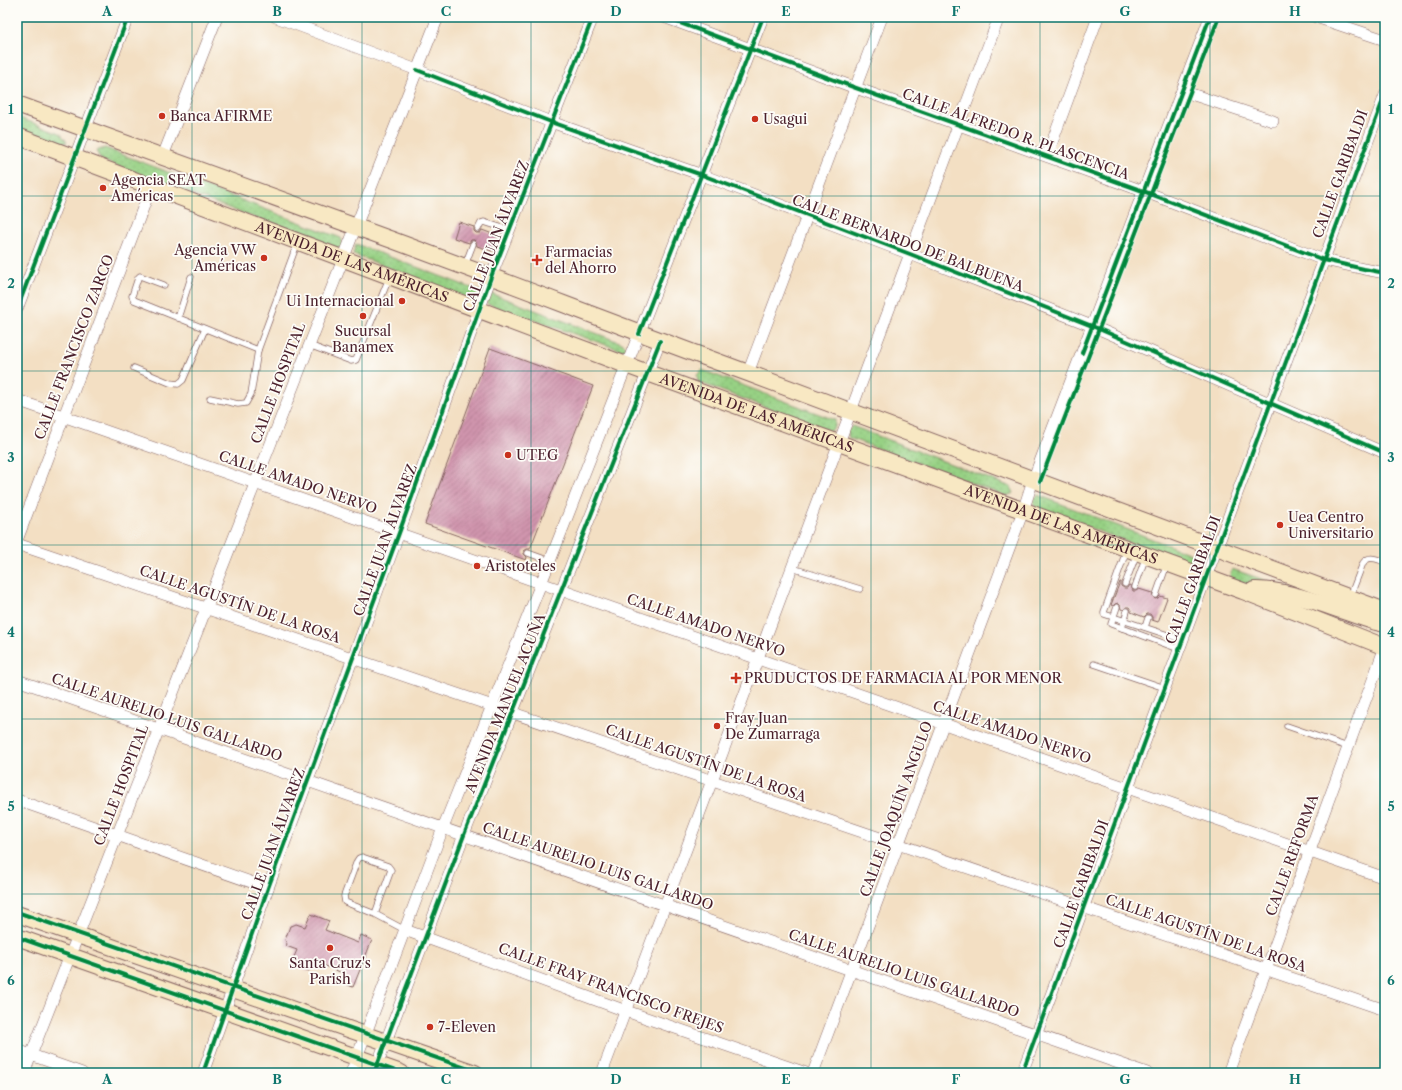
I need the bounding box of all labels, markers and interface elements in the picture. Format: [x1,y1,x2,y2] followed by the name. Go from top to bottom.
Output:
[101,3,113,19] text: A
[272,3,282,19] text: B
[441,3,451,19] text: C
[610,3,622,19] text: D
[781,3,791,19] text: E
[952,3,961,19] text: F
[1119,3,1131,19] text: G
[1289,3,1301,19] text: H
[900,84,1133,184] street label: CALLE ALFREDO R. PLASCENCIA
[8,101,14,117] text: 1
[1388,101,1394,117] text: 1
[170,107,272,125] place label: Banca AFIRME
[1308,107,1372,241] street label: CALLE GARIBALDI
[763,110,807,128] place label: Usagui
[157,111,167,121] marker: Banca AFIRME
[750,114,760,124] marker: Usagui
[459,158,533,314] street label: CALLE JUAN ÁLVAREZ
[110,171,206,205] place label: Agencia SEAT Américas
[98,183,108,193] marker: Agencia SEAT Américas
[789,190,1027,296] street label: CALLE BERNARDO DE BALBUENA
[252,217,451,307] street label: AVENIDA DE LAS AMÉRICAS
[173,241,257,275] place label: Agencia VW Américas
[545,243,617,277] place label: Farmacias del Ahorro
[30,252,118,442] street label: CALLE FRANCISCO ZARCO
[259,253,269,263] marker: Agencia VW Américas
[532,255,542,265] marker: Farmacias del Ahorro
[7,275,15,291] text: 2
[1387,275,1395,291] text: 2
[286,292,394,310] place label: Ui Internacional
[397,296,407,306] marker: Ui Internacional
[358,311,368,321] marker: Sucursal Banamex
[247,320,309,446] street label: CALLE HOSPITAL
[332,322,395,356] place label: Sucursal Banamex
[657,369,856,457] street label: AVENIDA DE LAS AMÉRICAS
[217,446,379,518] street label: CALLE AMADO NERVO
[516,446,558,464] place label: UTEG
[7,449,15,465] text: 3
[1387,449,1395,465] text: 3
[503,450,513,460] marker: UTEG
[349,461,421,619] street label: CALLE JUAN ÁLVAREZ
[961,480,1161,568] street label: AVENIDA DE LAS AMÉRICAS
[1288,508,1374,542] place label: Uea Centro Universitario
[1161,513,1225,647] street label: CALLE GARIBALDI
[1275,520,1285,530] marker: Uea Centro Universitario
[484,557,556,575] place label: Aristoteles
[137,560,344,647] street label: CALLE AGUSTÍN DE LA ROSA
[472,561,482,571] marker: Aristoteles
[625,589,787,661] street label: CALLE AMADO NERVO
[459,610,550,796] street label: AVENIDA MANUEL ACUÑA
[7,624,15,640] text: 4
[1387,624,1395,640] text: 4
[49,669,285,765] street label: CALLE AURELIO LUIS GALLARDO
[744,669,1062,687] place label: PRUDUCTOS DE FARMACIA AL POR MENOR
[731,673,741,683] marker: PRUDUCTOS DE FARMACIA AL POR MENOR
[931,696,1093,768] street label: CALLE AMADO NERVO
[725,709,821,743] place label: Fray Juan De Zumarraga
[855,718,936,899] street label: CALLE JOAQUÍN ANGULO
[603,719,810,806] street label: CALLE AGUSTÍN DE LA ROSA
[712,721,722,731] marker: Fray Juan De Zumarraga
[90,722,152,848] street label: CALLE HOSPITAL
[237,765,309,923] street label: CALLE JUAN ÁLVAREZ
[1262,791,1323,918] street label: CALLE REFORMA
[7,798,15,814] text: 5
[1387,798,1395,814] text: 5
[1049,817,1113,951] street label: CALLE GARIBALDI
[480,818,716,914] street label: CALLE AURELIO LUIS GALLARDO
[1103,889,1310,976] street label: CALLE AGUSTÍN DE LA ROSA
[786,925,1022,1021] street label: CALLE AURELIO LUIS GALLARDO
[496,939,726,1037] street label: CALLE FRAY FRANCISCO FREJES
[325,943,335,953] marker: Santa Cruz's Parish
[289,954,371,988] place label: Santa Cruz's Parish
[7,972,15,988] text: 6
[1387,972,1395,988] text: 6
[438,1018,496,1036] place label: 7-Eleven
[425,1022,435,1032] marker: 7-Eleven
[101,1071,113,1087] text: A
[272,1071,282,1087] text: B
[441,1071,451,1087] text: C
[610,1071,622,1087] text: D
[781,1071,791,1087] text: E
[952,1071,961,1087] text: F
[1119,1071,1131,1087] text: G
[1289,1071,1301,1087] text: H

